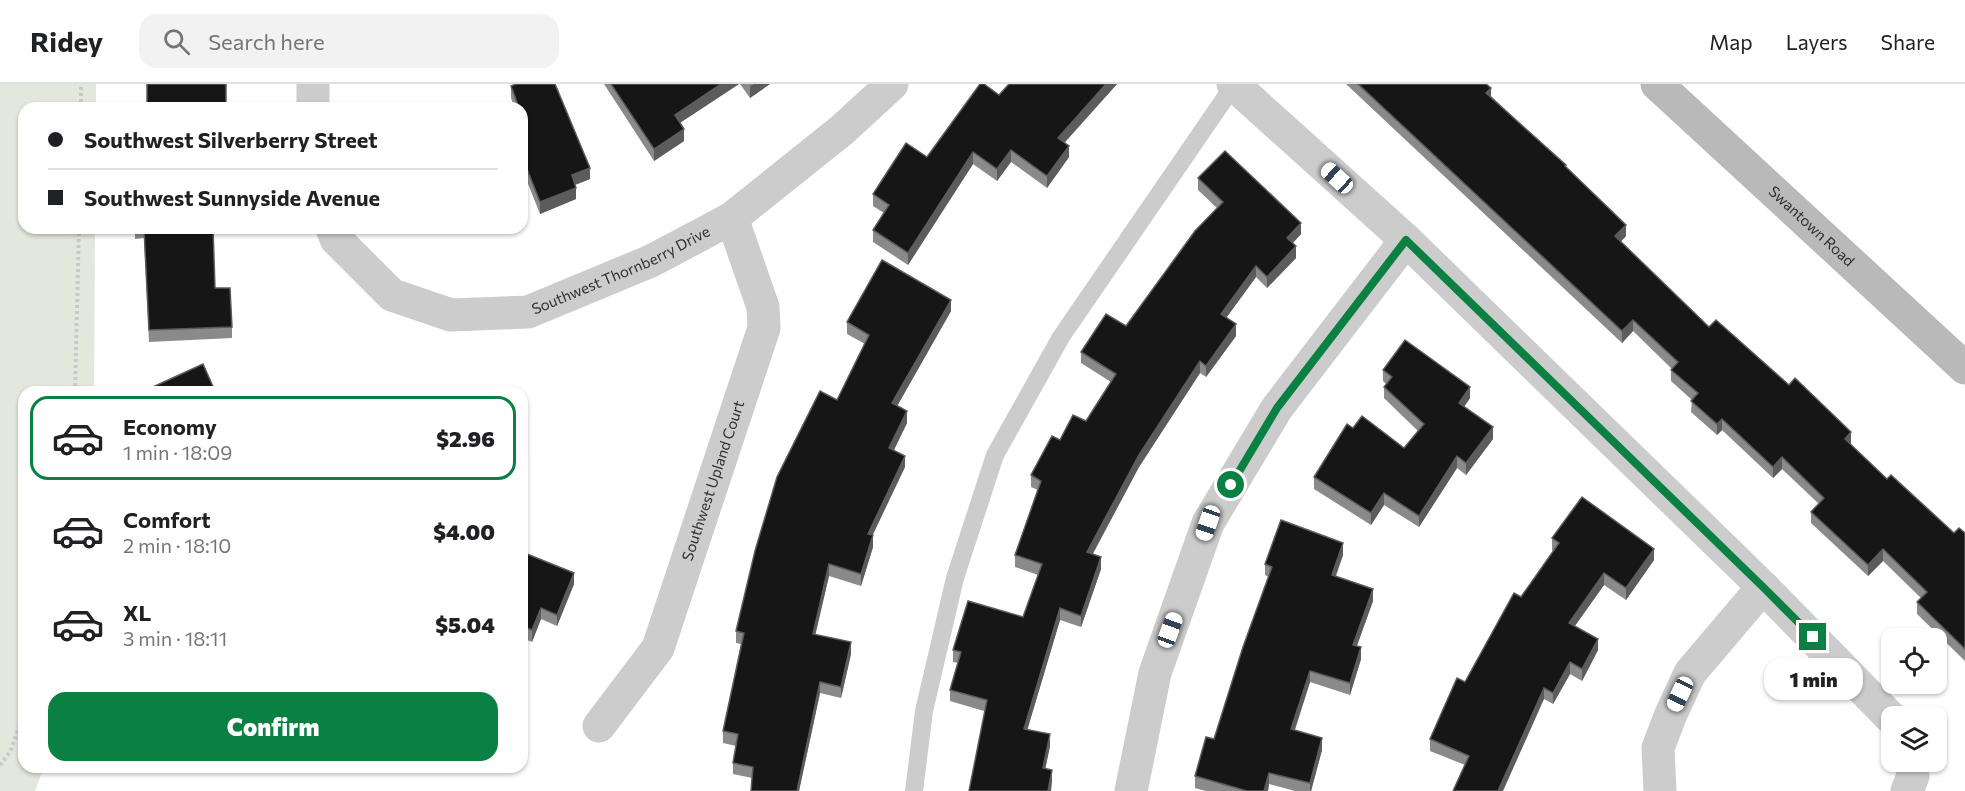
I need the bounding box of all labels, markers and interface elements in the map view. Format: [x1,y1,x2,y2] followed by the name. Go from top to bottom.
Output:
[139,14,559,68] search box
[30,24,103,58] text: Ridey
[160,25,193,58] icon: search
[208,28,325,55] text: Search here
[1709,29,1753,54] text: Map
[1786,29,1848,54] text: Layers
[1881,29,1935,54] text: Share
[84,126,378,153] text: Southwest Silverberry Street
[1318,159,1356,197] car
[1765,182,1859,270] street label: Swantown Road
[84,184,380,211] text: Southwest Sunnyside Avenue
[529,221,713,318] street label: Southwest Thornberry Drive
[678,398,747,563] street label: Southwest Upland Court
[51,411,105,465] icon: car
[123,413,217,440] text: Economy
[436,425,495,452] text: $2.96
[123,440,232,464] text: 1 min · 18:09
[1217,471,1244,498] route start
[1194,503,1222,543] car
[51,504,105,558] icon: car
[123,506,211,533] text: Comfort
[433,518,495,545] text: $4.00
[123,533,231,557] text: 2 min · 18:10
[51,597,105,651] icon: car
[123,599,151,626] text: XL
[1155,610,1185,650] car
[435,611,495,638] text: $5.04
[1799,623,1826,650] route end
[123,626,227,650] text: 3 min · 18:11
[1881,628,1947,772] map controls
[1881,628,1947,694] button: locate
[1764,658,1862,700] callout: 1 min
[1789,667,1838,691] text: 1 min
[1664,674,1696,714] car
[48,692,498,761] button: Confirm
[1881,706,1947,772] button: layers

